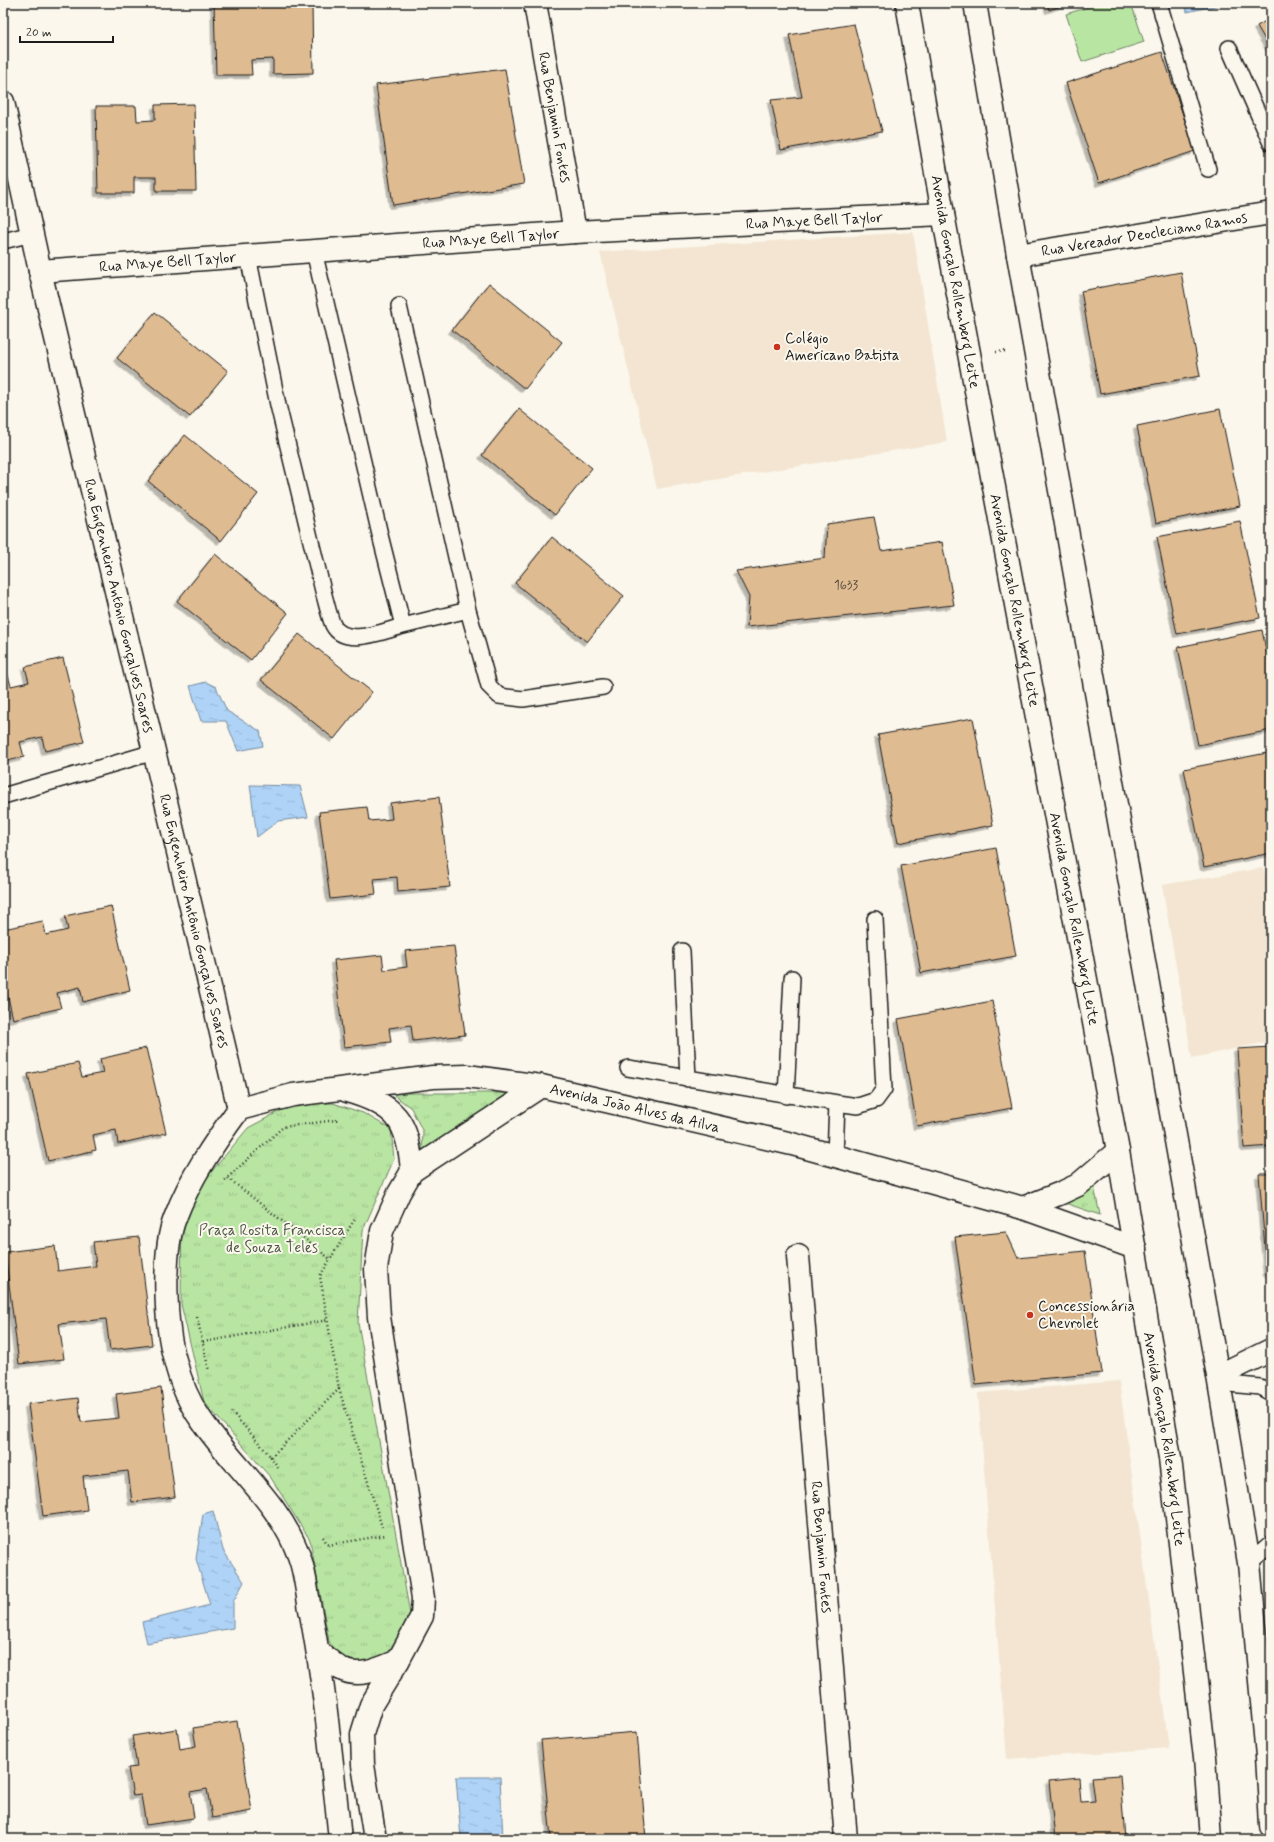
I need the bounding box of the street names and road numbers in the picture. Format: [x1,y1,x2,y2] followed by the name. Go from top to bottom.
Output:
[533,50,575,184] street label: Rua Benjamin Fontes
[926,174,984,390] street label: Avenida Gonçalo Rollemberg Leite
[745,208,883,235] street label: Rua Maye Bell Taylor
[1040,208,1249,262] street label: Rua Vereador Deocleciano Ramos
[422,224,560,254] street label: Rua Maye Bell Taylor
[99,248,237,278] street label: Rua Maye Bell Taylor
[79,477,158,735] street label: Rua Engenheiro Antônio Gonçalves Soares
[984,492,1044,709] street label: Avenida Gonçalo Rollemberg Leite
[154,792,233,1050] street label: Rua Engenheiro Antônio Gonçalves Soares
[1044,811,1103,1027] street label: Avenida Gonçalo Rollemberg Leite
[548,1079,722,1138] street label: Avenida João Alves da Ailva
[1138,1330,1189,1547] street label: Avenida Gonçalo Rollemberg Leite
[806,1480,836,1614] street label: Rua Benjamin Fontes

